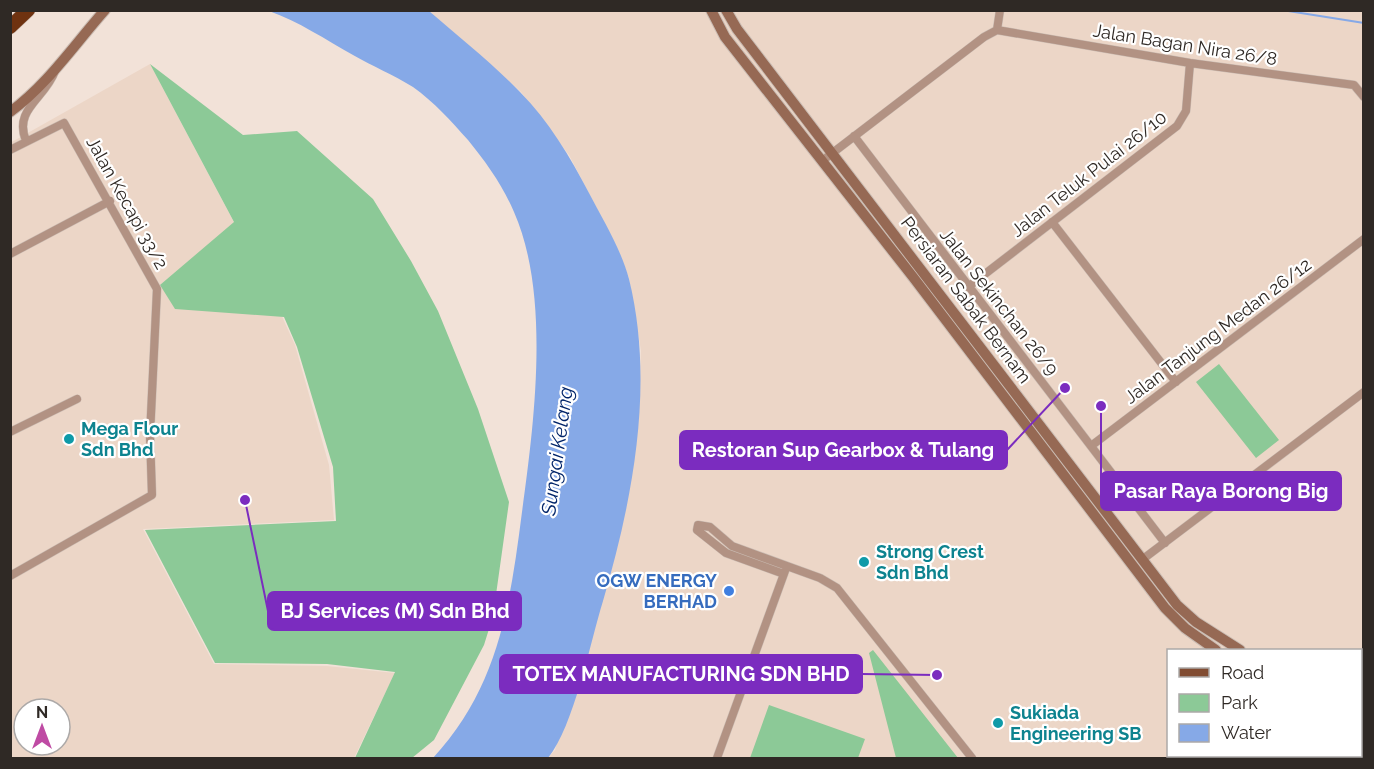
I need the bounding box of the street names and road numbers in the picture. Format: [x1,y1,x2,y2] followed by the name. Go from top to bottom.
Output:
[1092,20,1279,69] street label: Jalan Bagan Nira 26/8
[1007,106,1171,241] street label: Jalan Teluk Pulai 26/10
[82,133,173,273] street label: Jalan Kecapi 33/2
[897,212,1036,387] street label: Persiaran Sabak Bernam
[936,224,1063,379] street label: Jalan Sekinchan 26/9
[1120,254,1315,408] street label: Jalan Tanjung Medan 26/12

